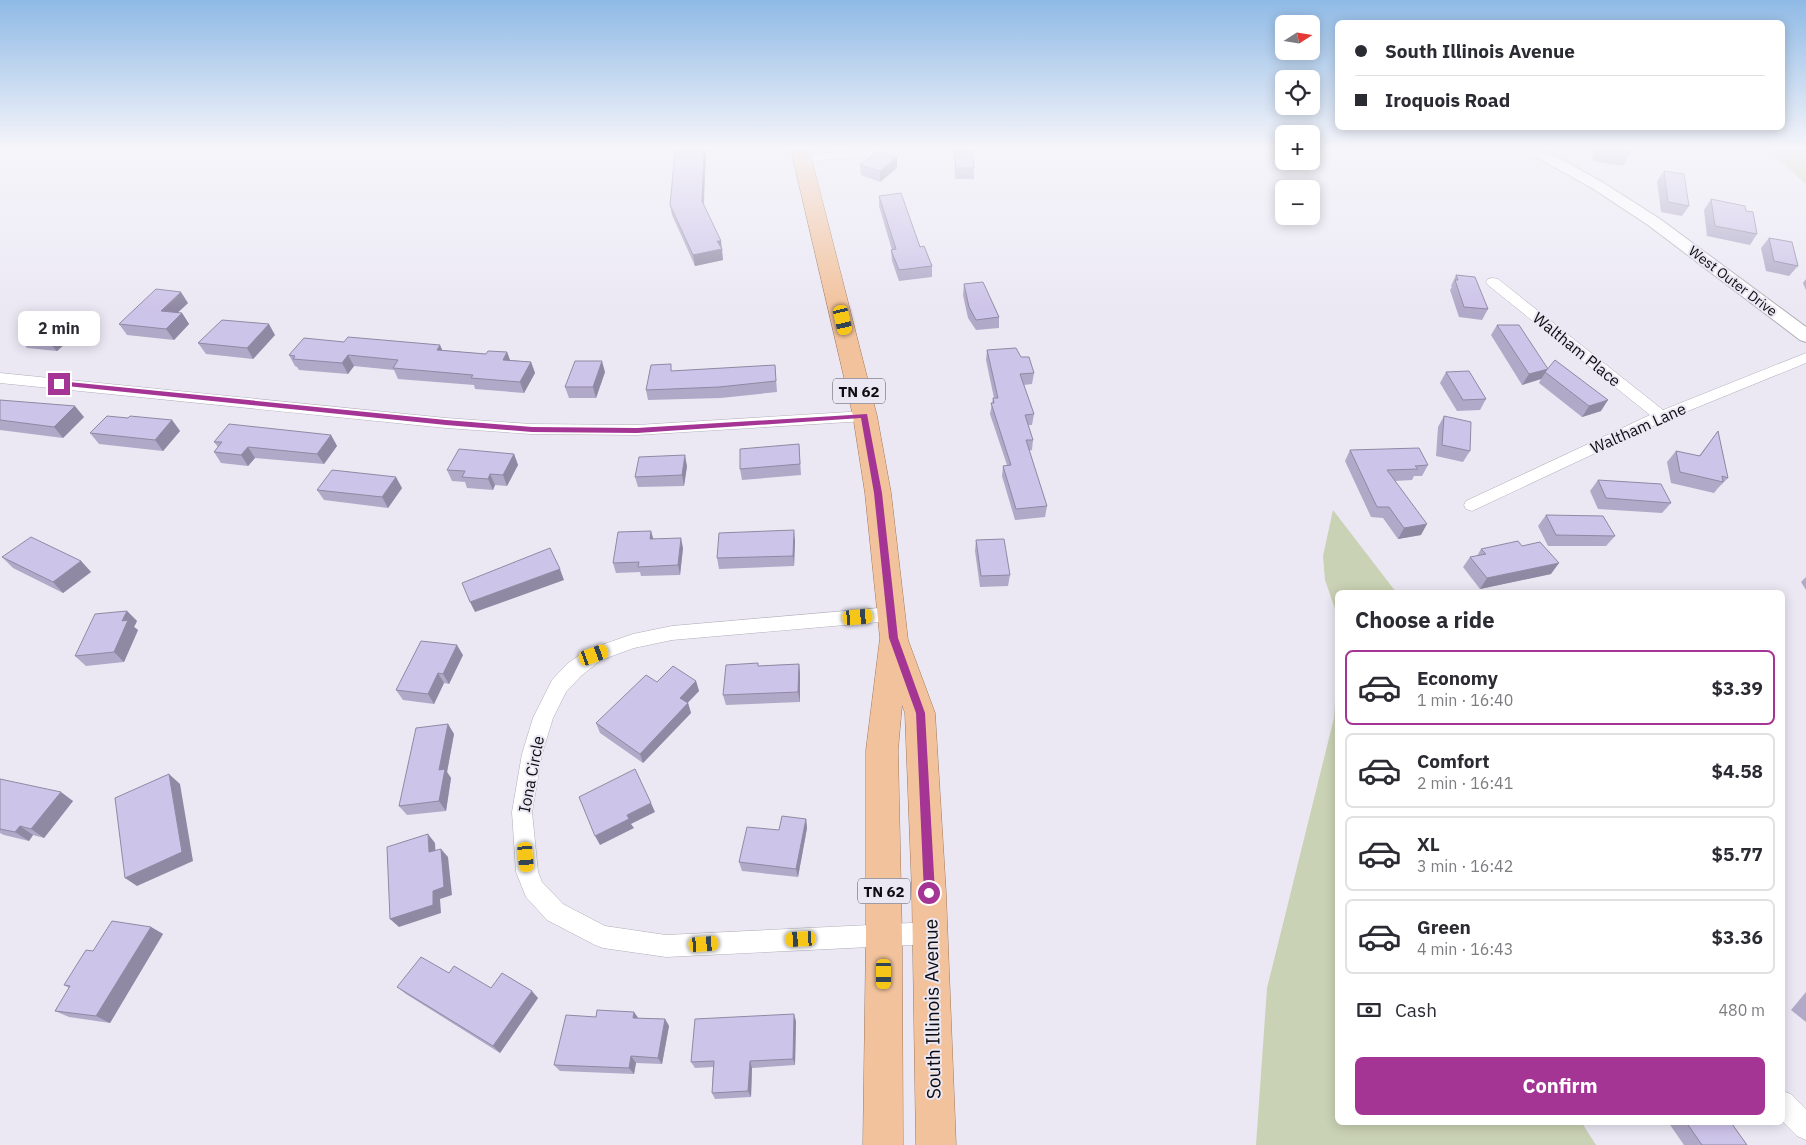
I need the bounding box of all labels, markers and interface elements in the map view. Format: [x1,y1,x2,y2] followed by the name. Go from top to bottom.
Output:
[1275,15,1320,60] north arrow
[1275,15,1320,225] map controls
[1385,39,1575,63] text: South Illinois Avenue
[1275,70,1320,115] button: locate
[1385,88,1510,112] text: Iroquois Road
[1275,125,1320,170] button: +
[1275,180,1320,225] button: −
[1685,242,1781,320] street label: West Outer Drive
[832,304,853,336] car
[1529,307,1625,391] street label: Waltham Place
[18,312,100,346] callout: 2 min
[38,318,80,338] text: 2 min
[48,373,70,395] route end
[833,378,885,404] road number: TN 62
[1587,398,1689,458] street label: Waltham Lane
[1355,605,1495,634] text: Choose a ride
[842,608,873,626] car
[577,643,610,667] car
[1357,665,1402,710] icon: car
[1417,666,1498,690] text: Economy
[1711,676,1763,700] text: $3.39
[1417,690,1513,710] text: 1 min · 16:40
[514,734,548,814] street label: Iona Circle
[1357,748,1402,793] icon: car
[1417,749,1490,773] text: Comfort
[1711,759,1763,783] text: $4.58
[1417,773,1513,793] text: 2 min · 16:41
[1357,831,1402,876] icon: car
[1417,832,1440,856] text: XL
[517,841,534,873] car
[1711,842,1763,866] text: $5.77
[1417,856,1513,876] text: 3 min · 16:42
[858,878,910,904] road number: TN 62
[918,882,940,904] route start
[1357,914,1402,959] icon: car
[1417,915,1471,939] text: Green
[918,919,946,1099] street label: South Illinois Avenue
[1711,925,1763,949] text: $3.36
[785,931,816,947] car
[688,935,719,953] car
[1417,939,1513,959] text: 4 min · 16:43
[876,959,891,989] car
[1355,996,1383,1024] icon: cash
[1395,998,1437,1022] text: Cash
[1718,1000,1765,1020] text: 480 m
[1355,1057,1765,1115] button: Confirm

